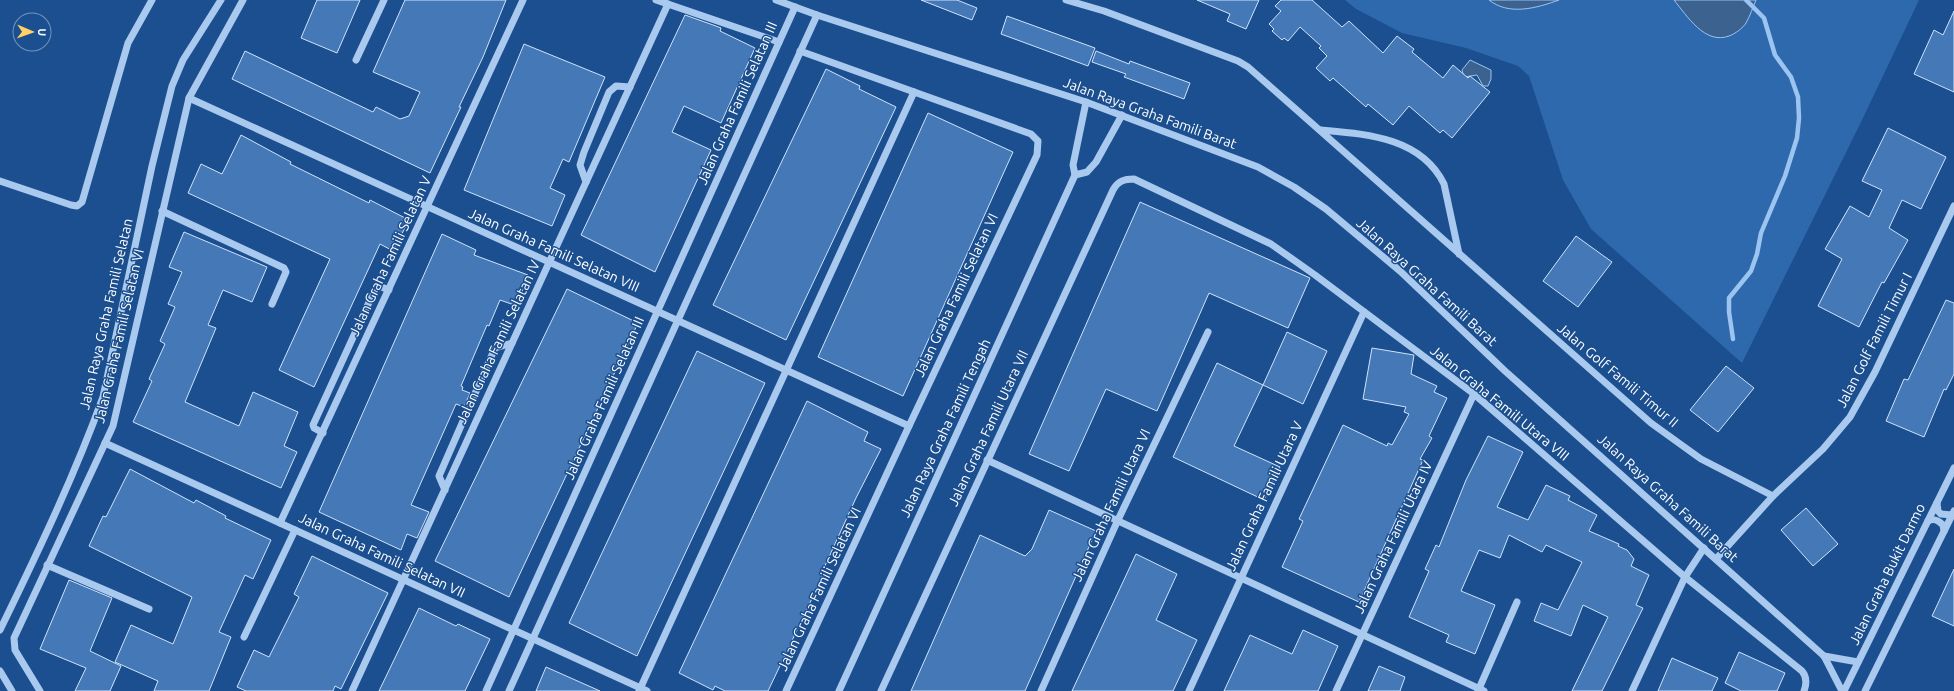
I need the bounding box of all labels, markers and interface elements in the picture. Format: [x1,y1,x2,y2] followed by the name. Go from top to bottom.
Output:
[12,12,52,52] north arrow
[694,19,780,187] street label: Jalan Graha Famili Selatan III
[36,28,48,36] text: U
[1061,74,1239,152] street label: Jalan Raya Graha Famili Barat
[346,173,434,339] street label: Jalan Graha Famili Selatan V
[466,205,642,295] street label: Jalan Graha Famili Selatan VIII
[911,211,1001,379] street label: Jalan Graha Famili Selatan VI
[1354,215,1501,350] street label: Jalan Raya Graha Famili Barat
[76,217,136,411] street label: Jalan Raya Graha Famili Selatan
[91,247,147,425] street label: Jalan Graha Famili Selatan VI
[453,258,543,426] street label: Jalan Graha Famili Selatan IV
[1833,270,1915,410] street label: Jalan Golf Famili Timur I
[561,314,647,482] street label: Jalan Graha Famili Selatan III
[1554,320,1682,430] street label: Jalan Golf Famili Timur II
[896,336,994,520] street label: Jalan Raya Graha Famili Tengah
[1427,342,1573,464] street label: Jalan Graha Famili Utara VIII
[945,348,1031,508] street label: Jalan Graha Famili Utara VII
[1222,419,1306,573] street label: Jalan Graha Famili Utara V
[1069,426,1153,584] street label: Jalan Graha Famili Utara VI
[1595,431,1742,566] street label: Jalan Raya Graha Famili Barat
[1351,458,1435,616] street label: Jalan Graha Famili Utara IV
[1846,501,1928,647] street label: Jalan Graha Bukit Darmo
[774,505,864,673] street label: Jalan Graha Famili Selatan VI
[296,509,468,601] street label: Jalan Graha Famili Selatan VII

